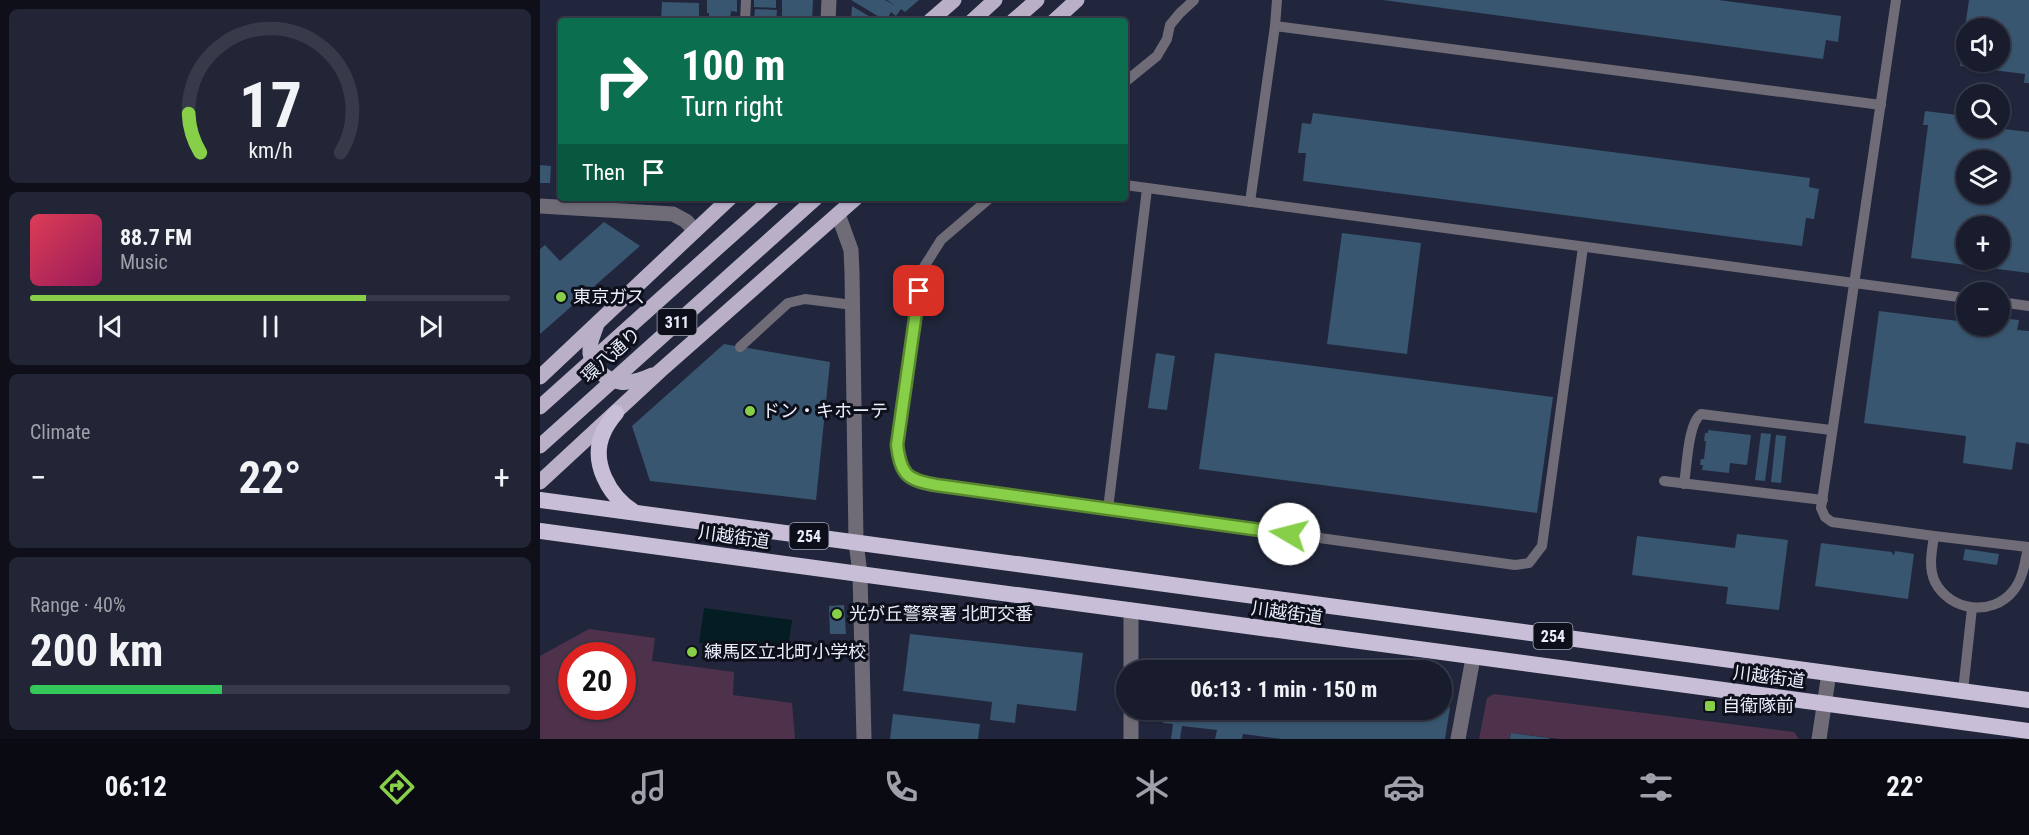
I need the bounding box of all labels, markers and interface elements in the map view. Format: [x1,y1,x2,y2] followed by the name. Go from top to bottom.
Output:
[1956,18,2010,336] map controls
[1956,18,2010,72] button: sound
[681,41,786,90] text: 100 m
[582,42,660,120] icon: right
[238,69,302,142] text: 17
[1956,84,2010,138] button: search
[681,91,783,123] text: Turn right
[248,138,292,163] text: km/h
[1956,150,2010,204] button: layers
[637,156,670,189] icon: arrive
[582,160,625,185] text: Then
[1956,216,2010,270] button: +
[120,225,192,250] text: 88.7 FM
[120,250,168,274] text: Music
[893,265,944,316] pin
[902,274,935,307] icon: arrive
[1956,282,2010,336] button: −
[573,286,645,307] place label: 東京ガス
[554,290,568,304] marker: 東京ガス
[658,309,696,335] road number: 311
[94,310,127,343] icon: previous
[254,310,287,343] icon: pause
[414,310,447,343] icon: next
[577,323,644,387] street label: 環八通り
[762,400,888,421] place label: ドン・キホーテ
[743,404,757,418] marker: ドン・キホーテ
[30,420,90,444] text: Climate
[239,451,302,504] text: 22°
[30,458,47,497] text: −
[494,458,510,497] text: +
[1257,502,1321,566] position arrow
[697,521,771,552] street label: 川越街道
[790,523,828,549] road number: 254
[30,593,126,617] text: Range · 40%
[1250,597,1324,628] street label: 川越街道
[849,603,1033,624] place label: 光が丘警察署 北町交番
[830,607,844,621] marker: 光が丘警察署 北町交番
[1534,623,1572,649] road number: 254
[30,624,163,677] text: 200 km
[704,641,866,662] place label: 練馬区立北町小学校
[558,642,636,720] speed limit sign: 20
[685,645,699,659] marker: 練馬区立北町小学校
[1732,662,1806,691] street label: 川越街道
[1191,677,1377,702] text: 06:13 · 1 min · 150 m
[1722,695,1794,716] place label: 自衛隊前
[1703,699,1717,713] marker: 自衛隊前
[376,766,418,808] icon: directions
[628,766,670,808] icon: music
[880,766,922,808] icon: phone
[1131,766,1173,808] icon: climate
[1383,766,1425,808] icon: car
[1635,766,1677,808] icon: filters
[105,771,167,803] text: 06:12
[1886,771,1924,803] text: 22°

